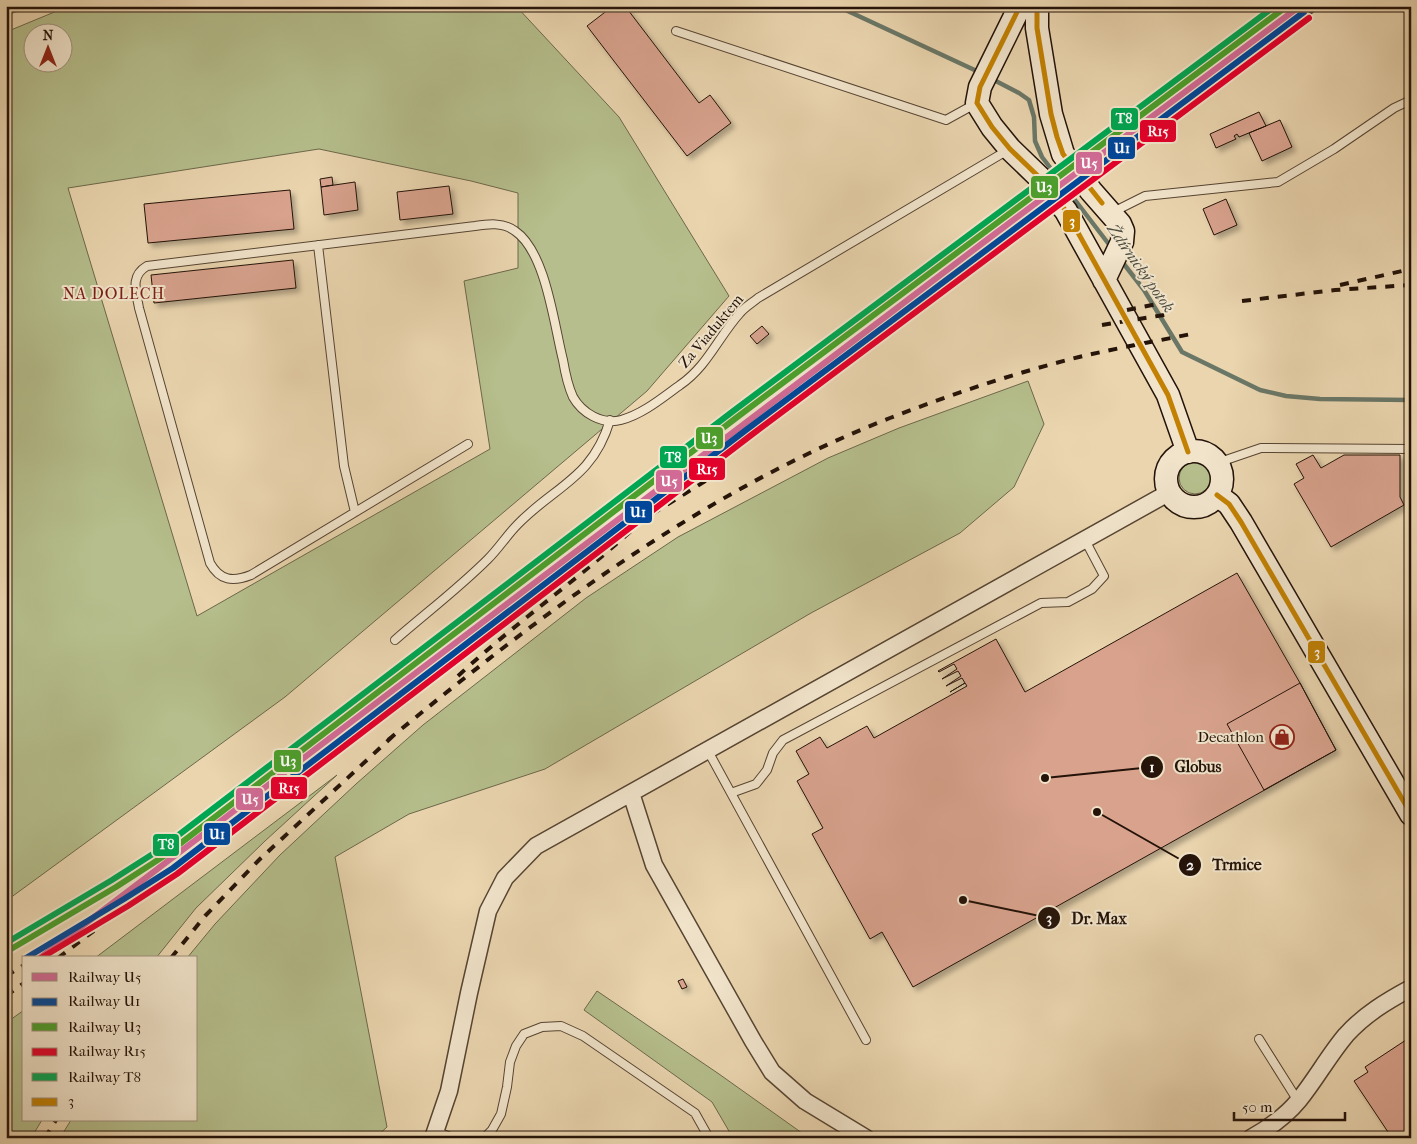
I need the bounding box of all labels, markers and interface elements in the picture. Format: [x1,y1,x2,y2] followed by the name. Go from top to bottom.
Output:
[22,22,72,72] north arrow
[43,27,54,44] text: N
[1110,107,1139,131] line badge: T8
[1115,110,1132,127] text: T8
[1139,119,1177,143] line badge: R15
[1147,123,1169,140] text: R15
[1107,136,1136,160] line badge: U1
[1113,140,1130,157] text: U1
[1075,151,1103,175] line badge: U5
[1080,155,1097,172] text: U5
[1030,175,1059,199] line badge: U3
[1035,179,1053,196] text: U3
[1062,209,1081,233] line badge: 3
[1069,213,1075,230] text: 3
[1103,219,1179,316] water label: Ždírnický potok
[63,284,165,303] district label: NA DOLECH
[675,290,747,372] street label: Za Viaduktem
[695,426,724,450] line badge: U3
[700,430,718,447] text: U3
[659,445,688,469] line badge: T8
[664,449,681,466] text: T8
[688,457,726,481] line badge: R15
[696,461,718,478] text: R15
[655,469,683,493] line badge: U5
[660,473,677,490] text: U5
[624,500,653,524] line badge: U1
[629,504,646,521] text: U1
[1307,640,1326,664] line badge: 3
[1314,644,1320,661] text: 3
[1269,724,1295,750] shop icon: Decathlon
[1198,728,1264,746] place label: Decathlon
[273,749,302,773] line badge: U3
[1140,751,1231,782] callout: Globus
[279,753,297,770] text: U3
[1175,757,1222,776] text: Globus
[1149,758,1155,776] text: 1
[270,776,308,800] line badge: R15
[278,780,300,797] text: R15
[235,787,264,811] line badge: U5
[241,791,258,808] text: U5
[203,822,231,846] line badge: U1
[208,826,225,843] text: U1
[152,833,180,857] line badge: T8
[157,836,174,853] text: T8
[1177,849,1271,880] callout: Trmice
[1211,855,1262,874] text: Trmice
[1186,856,1194,874] text: 2
[1036,903,1136,934] callout: Dr. Max
[1046,909,1052,927] text: 3
[1071,909,1127,928] text: Dr. Max
[22,956,198,1122] legend
[68,968,142,986] text: Railway U5
[68,992,140,1010] text: Railway U1
[68,1018,141,1036] text: Railway U3
[68,1042,146,1060] text: Railway R15
[68,1068,141,1086] text: Railway T8
[1234,1089,1346,1121] scale bar
[68,1092,74,1110] text: 3
[1242,1098,1273,1116] text: 50 m

